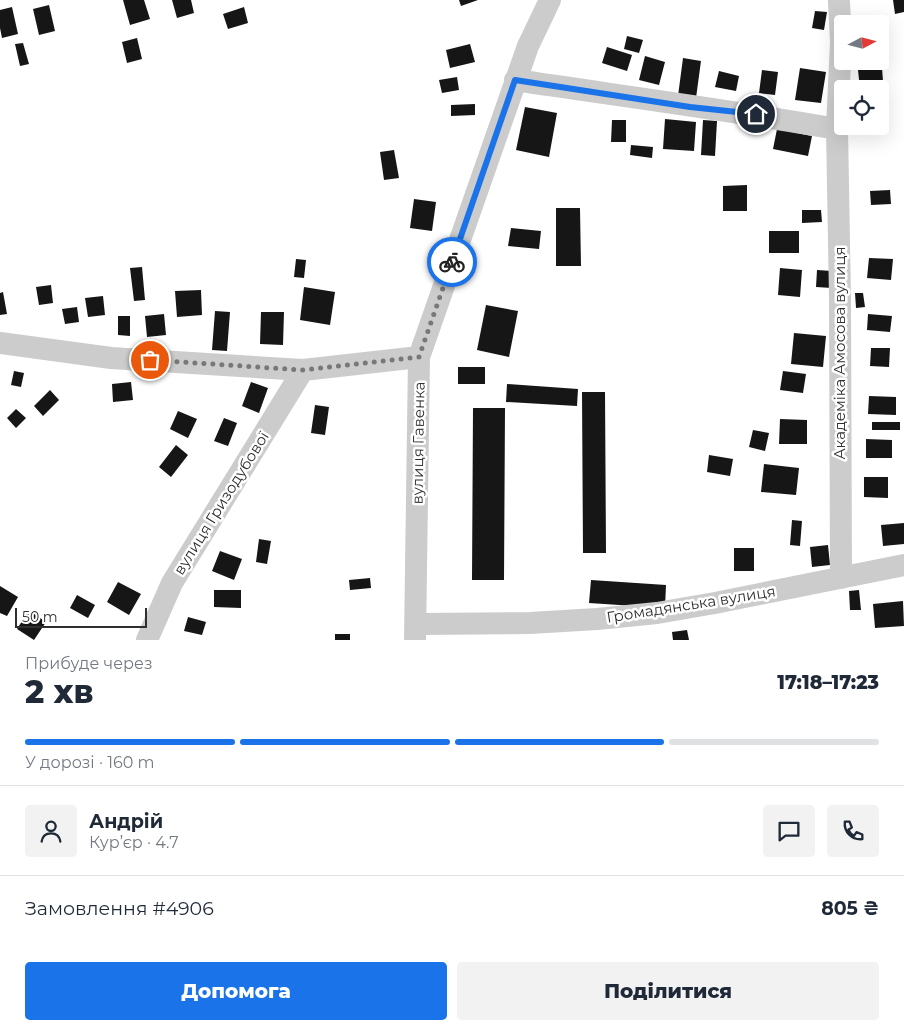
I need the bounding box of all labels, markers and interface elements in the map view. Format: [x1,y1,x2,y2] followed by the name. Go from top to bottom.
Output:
[834,15,889,70] north arrow
[834,15,889,135] map controls
[834,80,889,135] button: locate
[735,93,777,135] pin
[742,100,770,128] icon: home
[427,237,477,287] courier
[830,246,849,460] street label: Академіка Амосова вулиця
[438,248,466,276] icon: bike
[129,339,171,381] pin
[136,346,164,374] icon: bag
[407,381,429,505] street label: вулиця Гавенка
[169,428,273,578] street label: вулиця Гризодубової
[605,581,777,627] street label: Громадянська вулиця
[15,605,148,628] scale bar
[22,608,58,626] text: 50 m
[25,654,152,673] text: Прибуде через
[777,671,879,694] text: 17:18–17:23
[25,672,93,711] text: 2 хв
[25,753,154,772] text: У дорозі · 160 m
[25,805,77,857] button: person
[763,805,815,857] button: chat
[827,805,879,857] button: phone
[89,810,163,833] text: Андрій
[89,833,179,852] text: Кур’єр · 4.7
[25,897,214,920] text: Замовлення #4906
[821,897,879,920] text: 805 ₴
[25,962,447,1020] button: Допомога
[457,962,879,1020] button: Поділитися

